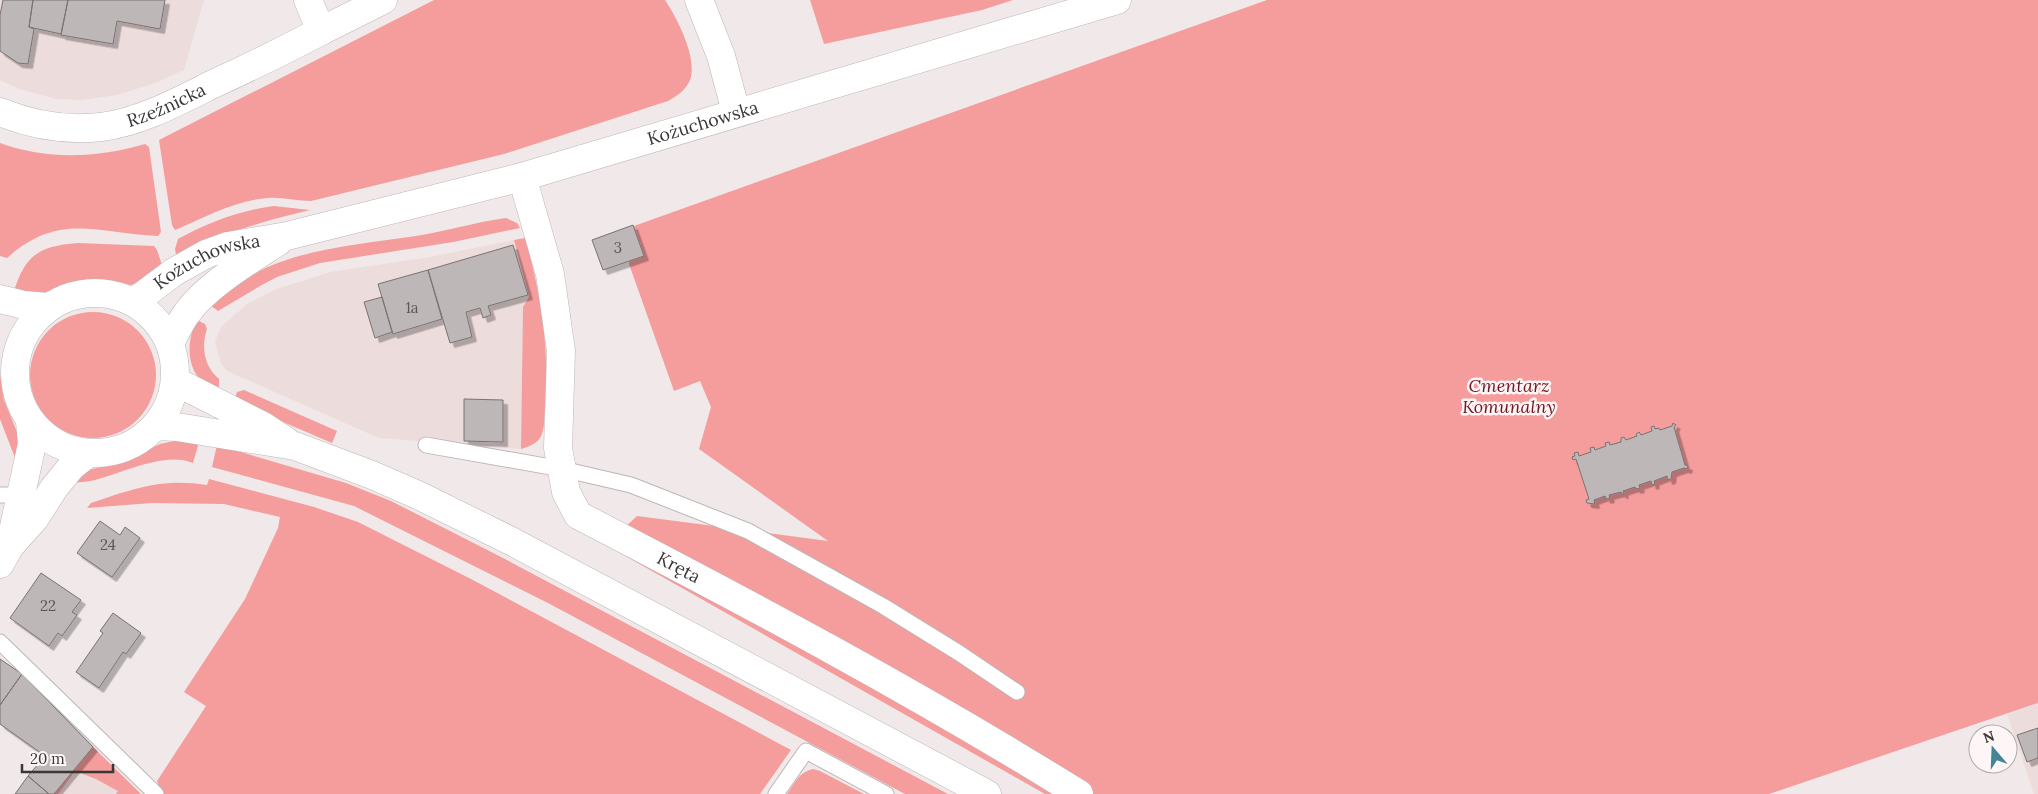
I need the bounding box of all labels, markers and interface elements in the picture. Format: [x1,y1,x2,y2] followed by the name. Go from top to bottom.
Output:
[124,78,209,132] street label: Rzeźnicka
[644,95,761,150] street label: Kożuchowska
[149,229,262,294] street label: Kożuchowska
[614,238,622,257] house number: 3
[405,298,419,317] house number: 1a
[1462,374,1556,418] park label: Cmentarz Komunalny
[100,535,116,554] house number: 24
[653,546,705,588] street label: Kręta
[40,596,56,615] house number: 22
[1968,724,2018,774] north arrow
[1981,726,1997,747] text: N
[22,742,114,774] scale bar
[30,749,65,768] text: 20 m

